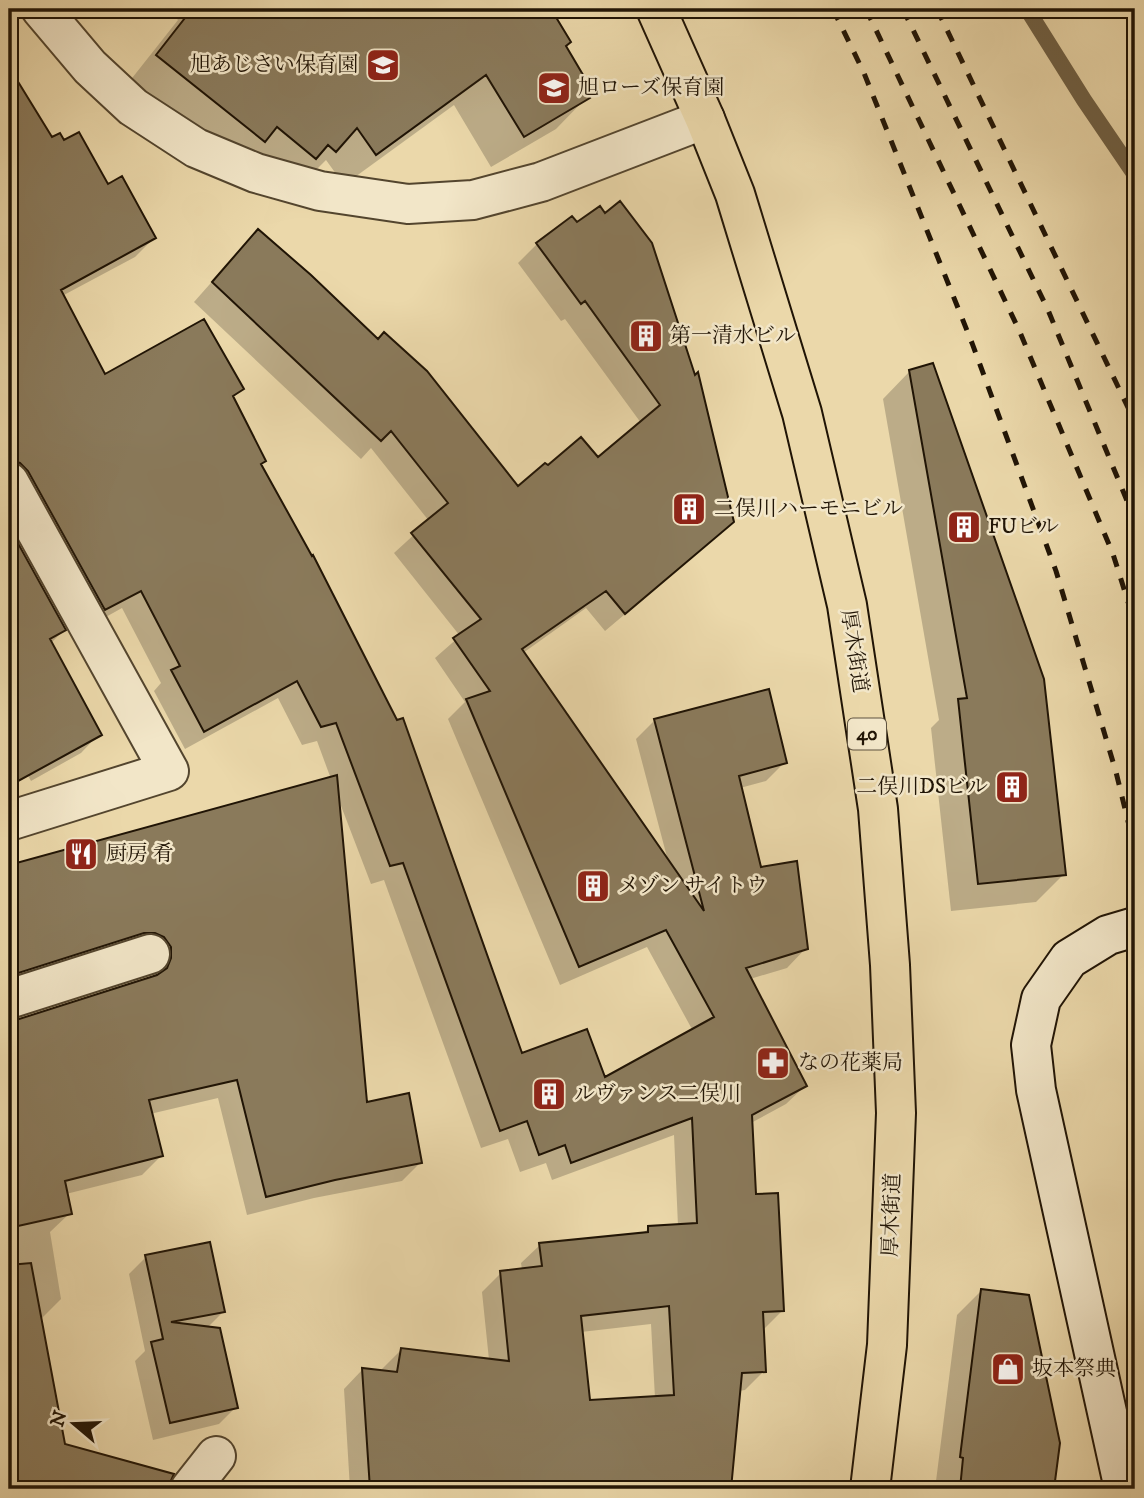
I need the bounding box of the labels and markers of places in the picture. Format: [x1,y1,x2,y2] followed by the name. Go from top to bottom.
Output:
[364,46,402,84] school or university icon: 旭あじさい保育園
[190,52,358,78] place label: 旭あじさい保育園
[535,69,573,107] school or university icon: 旭ローズ保育園
[578,75,724,101] place label: 旭ローズ保育園
[627,317,665,355] building icon: 第一清水ビル
[670,323,796,349] place label: 第一清水ビル
[670,490,708,528] building icon: 二俣川ハーモニビル
[714,496,903,522] place label: 二俣川ハーモニビル
[945,508,983,546] building icon: FUビル
[988,514,1059,540] place label: FUビル
[993,768,1031,806] building icon: 二俣川DSビル
[856,774,988,800] place label: 二俣川DSビル
[62,835,100,873] restaurant icon: 厨房 肴
[106,841,174,867] place label: 厨房 肴
[574,867,612,905] building icon: メゾン サイトウ
[618,873,767,899] place label: メゾン サイトウ
[754,1044,792,1082] pharmacy icon: なの花薬局
[798,1050,903,1076] place label: なの花薬局
[530,1075,568,1113] building icon: ルヴァンス二俣川
[574,1081,741,1107] place label: ルヴァンス二俣川
[989,1350,1027,1388] shop icon: 坂本祭典
[1032,1356,1116,1382] place label: 坂本祭典

